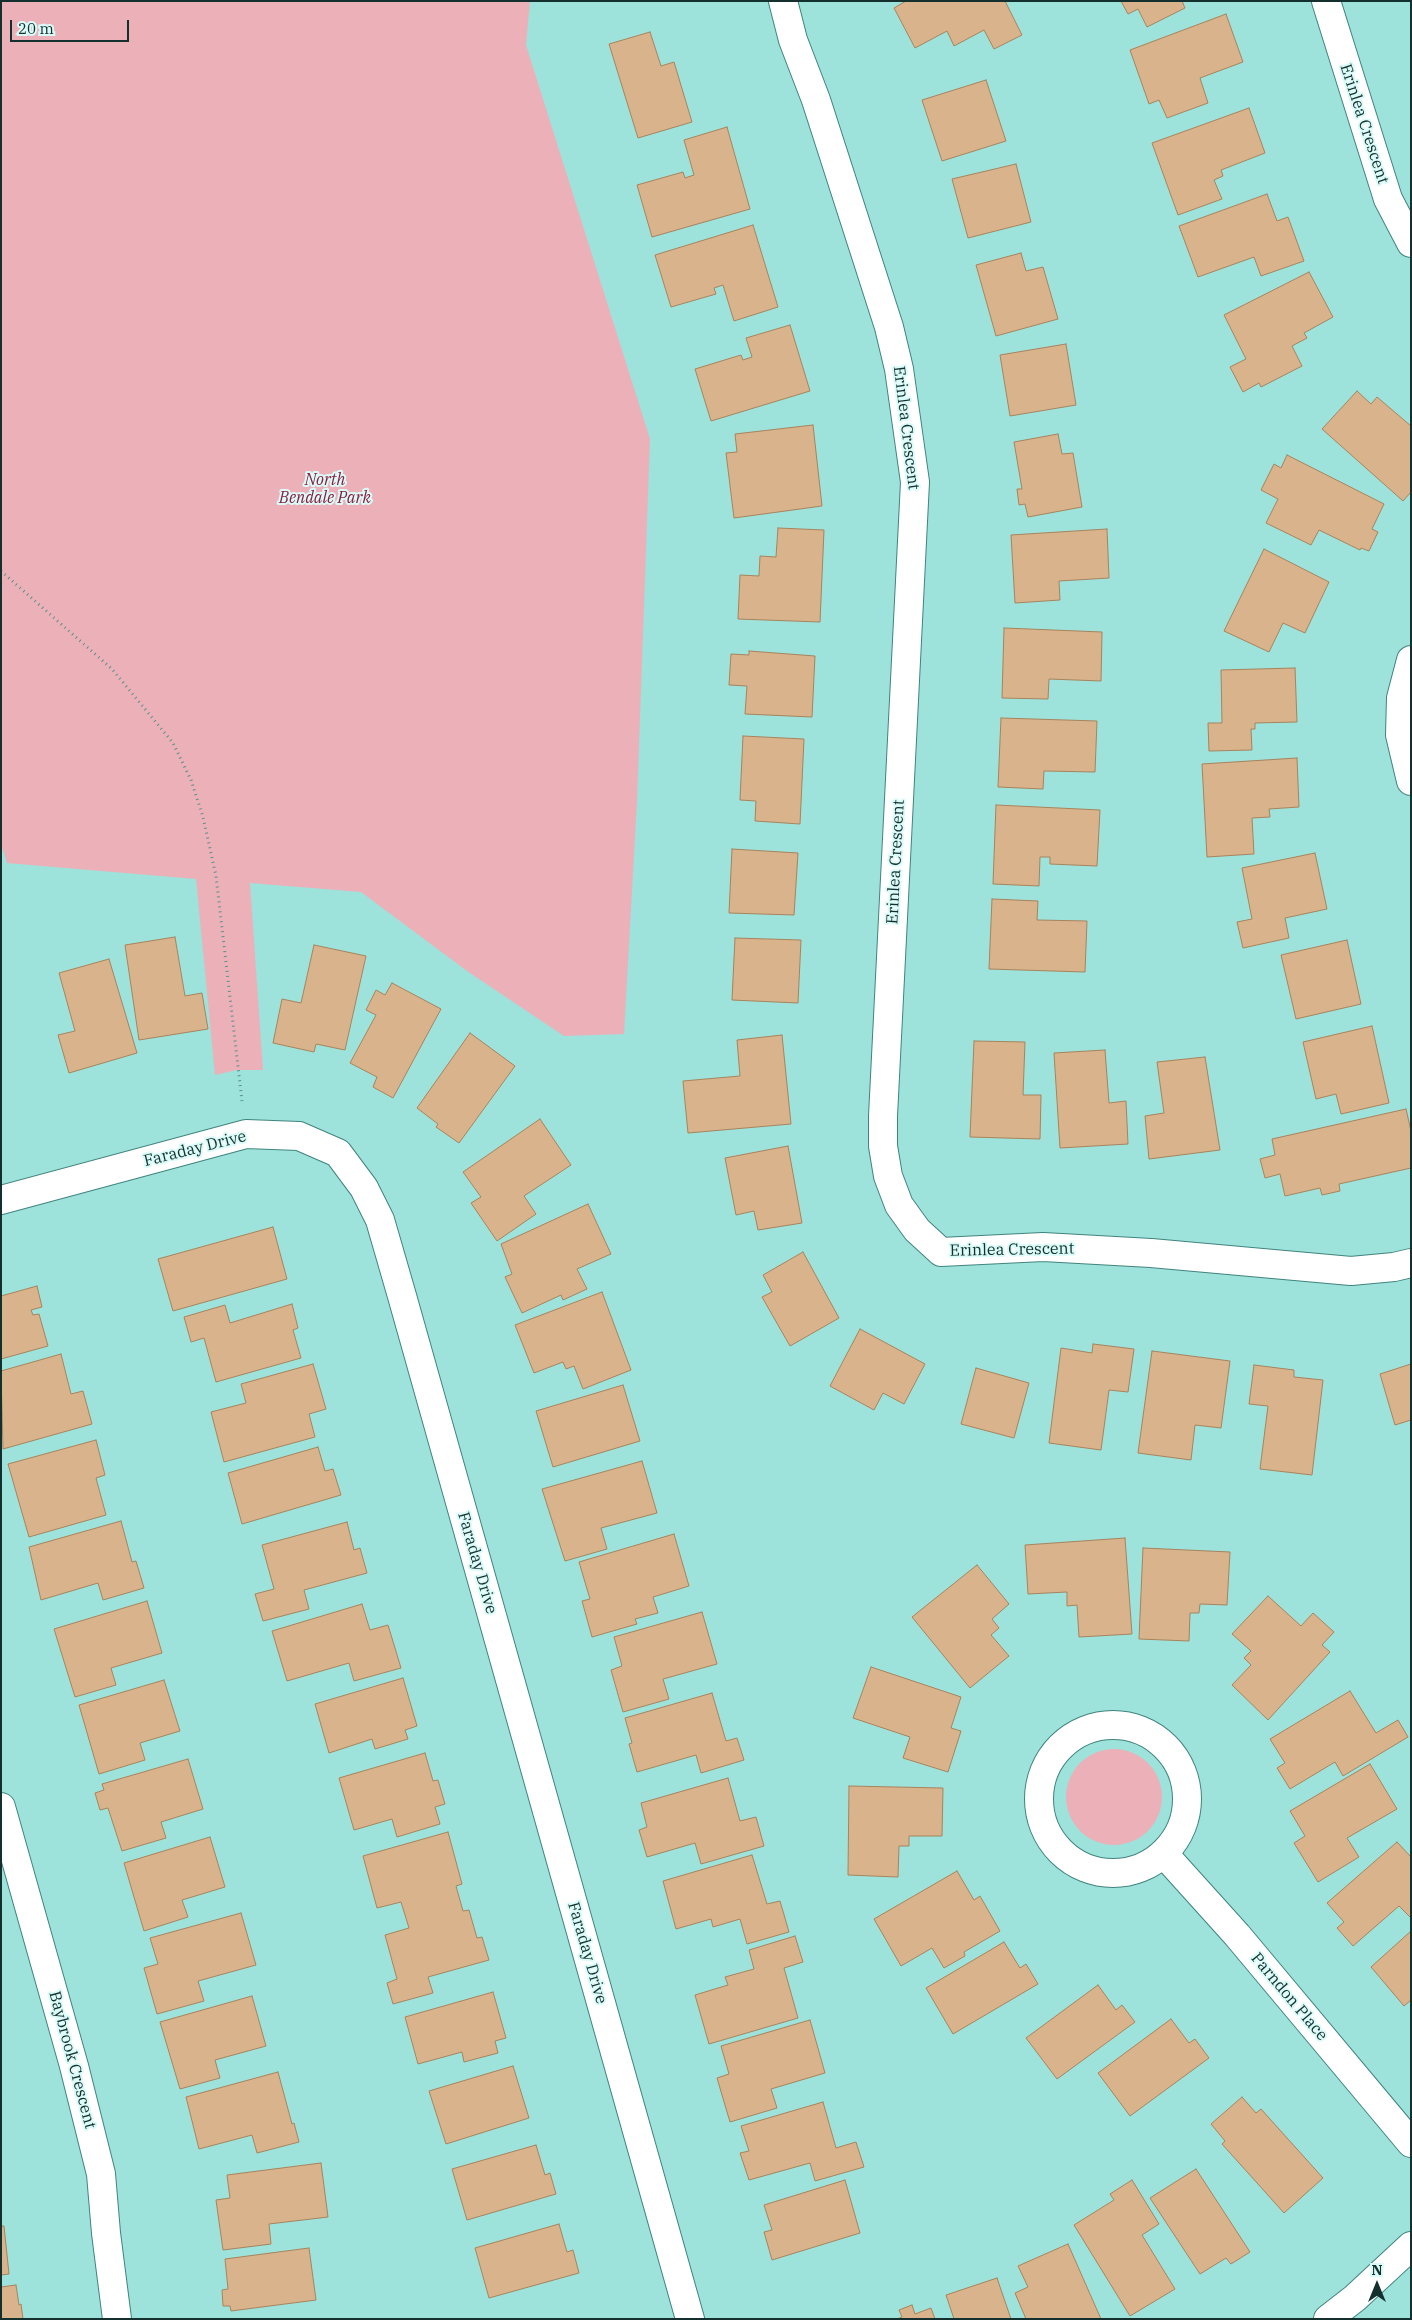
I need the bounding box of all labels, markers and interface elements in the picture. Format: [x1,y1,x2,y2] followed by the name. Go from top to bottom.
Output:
[12,10,131,42] scale bar
[18,19,54,38] text: 20 m
[1336,62,1392,186] street label: Erinlea Crescent
[889,365,923,491] street label: Erinlea Crescent
[279,470,371,508] park label: North Bendale Park
[883,799,909,925] street label: Erinlea Crescent
[142,1127,248,1171] street label: Faraday Drive
[949,1239,1075,1261] street label: Erinlea Crescent
[453,1510,501,1616] street label: Faraday Drive
[563,1900,611,2006] street label: Faraday Drive
[1247,1949,1331,2045] street label: Parndon Place
[44,1989,100,2131] street label: Baybrook Crescent
[1352,2260,1402,2310] north arrow
[1371,2261,1383,2279] text: N

